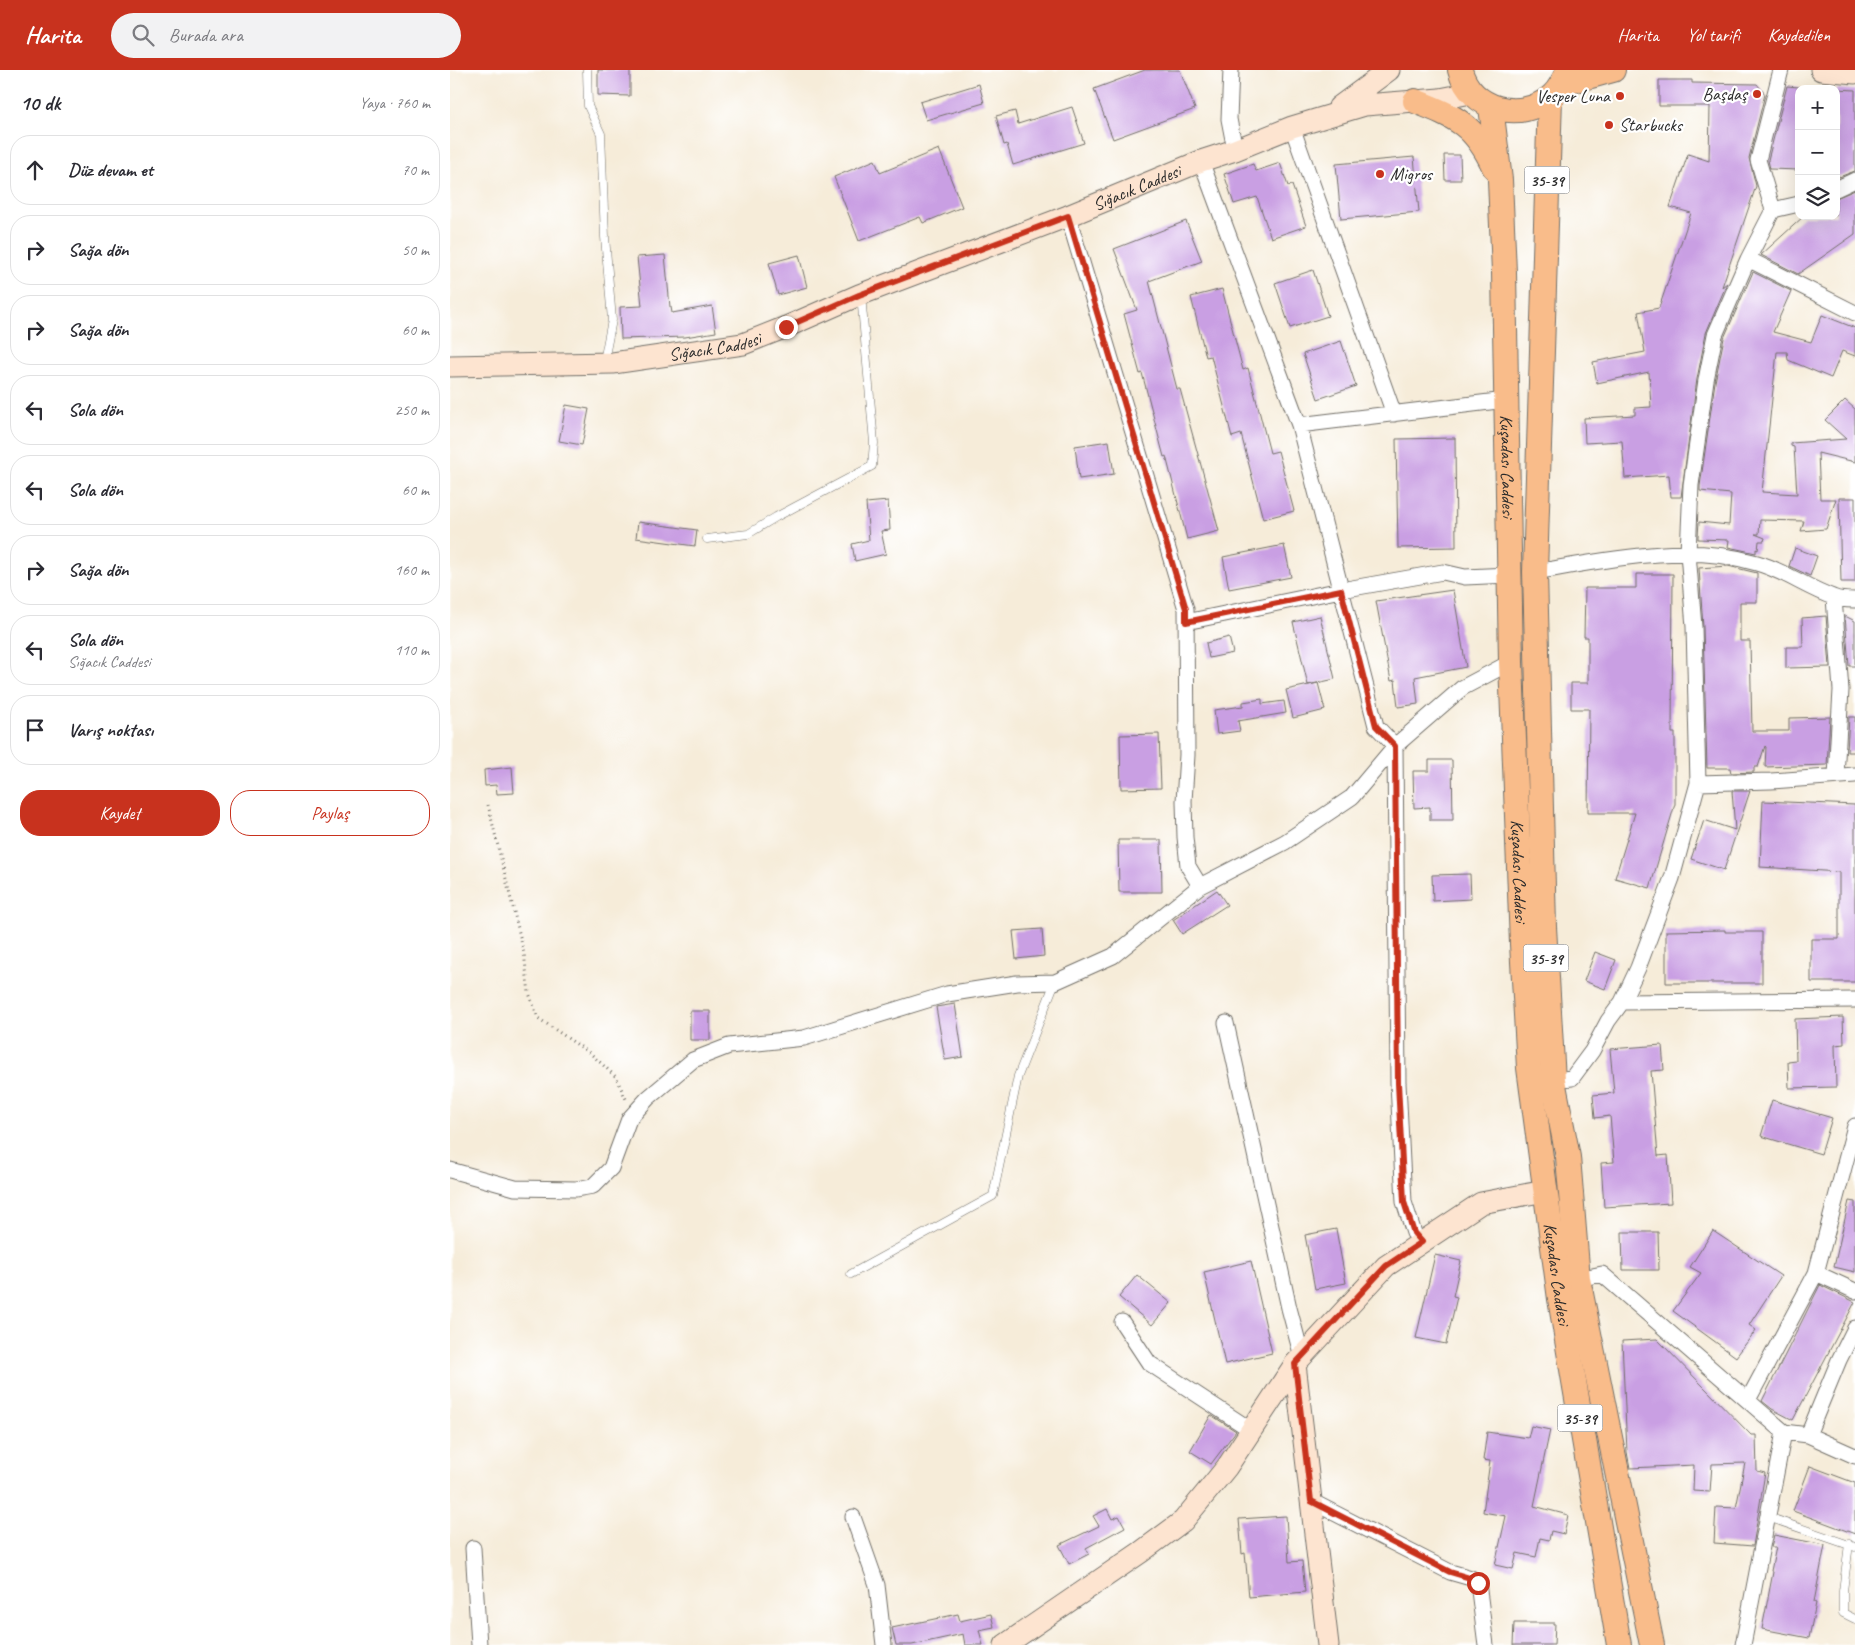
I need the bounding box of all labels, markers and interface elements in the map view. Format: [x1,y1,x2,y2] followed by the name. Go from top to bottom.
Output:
[111,13,461,58] search box
[25,20,81,50] text: Harita
[129,21,157,49] icon: search
[169,23,243,47] text: Burada ara
[1618,24,1659,46] text: Harita
[1687,24,1740,46] text: Yol tarifi
[1768,24,1830,46] text: Kaydedilen
[1703,83,1749,105] place label: Başdaş
[1536,85,1611,107] place label: Vesper Luna
[1795,85,1840,220] map controls
[1795,85,1840,130] button: +
[1751,88,1763,100] marker: Başdaş
[20,90,60,116] text: 10 dk
[1614,90,1626,102] marker: Vesper Luna
[359,93,430,113] text: Yaya · 760 m
[1619,114,1684,136] place label: Starbucks
[1603,119,1615,131] marker: Starbucks
[1795,130,1840,175] button: −
[21,156,49,184] icon: ahead
[68,158,153,182] text: Düz devam et
[1089,159,1186,216] street label: Sığacık Caddesi
[402,160,429,180] text: 70 m
[1390,163,1434,185] place label: Migros
[1524,166,1570,194] road number: 35-39
[1374,168,1386,180] marker: Migros
[1795,175,1840,220] button: layers
[21,236,49,264] icon: right
[68,238,129,262] text: Sağa dön
[402,240,429,260] text: 50 m
[21,316,49,344] icon: right
[775,316,798,339] route end
[68,318,129,342] text: Sağa dön
[402,320,429,340] text: 60 m
[667,326,766,366] street label: Sığacık Caddesi
[21,396,49,424] icon: left
[68,398,123,422] text: Sola dön
[395,400,429,420] text: 250 m
[1496,415,1519,520] street label: Kuşadası Caddesi
[21,476,49,504] icon: left
[68,478,123,502] text: Sola dön
[402,480,429,500] text: 60 m
[21,556,49,584] icon: right
[68,558,129,582] text: Sağa dön
[395,560,429,580] text: 160 m
[68,628,123,652] text: Sola dön
[21,636,49,664] icon: left
[395,640,429,660] text: 110 m
[68,652,151,672] text: Sığacık Caddesi
[21,716,49,744] icon: arrive
[68,718,153,742] text: Varış noktası
[20,790,220,836] button: Kaydet
[230,790,430,836] button: Paylaş
[1506,819,1532,925] street label: Kuşadası Caddesi
[1524,944,1568,971] road number: 35-39
[1539,1222,1576,1329] street label: Kuşadası Caddesi
[1558,1405,1602,1432] road number: 35-39
[1467,1572,1490,1595] route start

